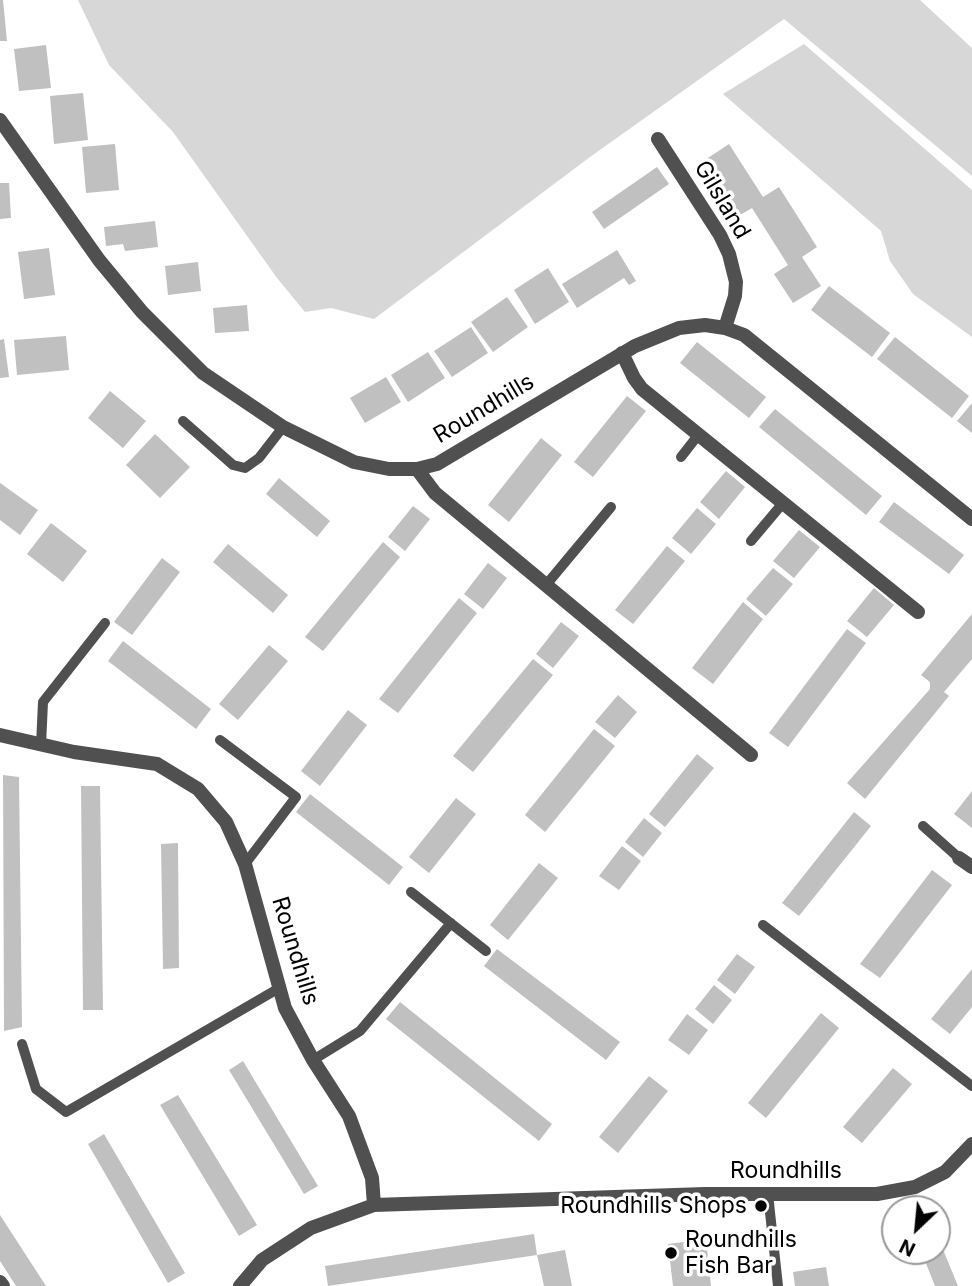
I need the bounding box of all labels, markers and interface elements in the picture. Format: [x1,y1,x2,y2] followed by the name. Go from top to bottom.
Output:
[688,156,756,244] street label: Gilsland
[429,368,539,450] street label: Roundhills
[265,893,325,1009] street label: Roundhills
[730,1157,842,1185] street label: Roundhills
[560,1192,747,1220] place label: Roundhills Shops
[881,1195,951,1265] north arrow
[753,1198,769,1214] marker: Roundhills Shops
[685,1226,797,1280] place label: Roundhills Fish Bar
[896,1234,919,1261] text: N
[663,1245,679,1261] marker: Roundhills Fish Bar

